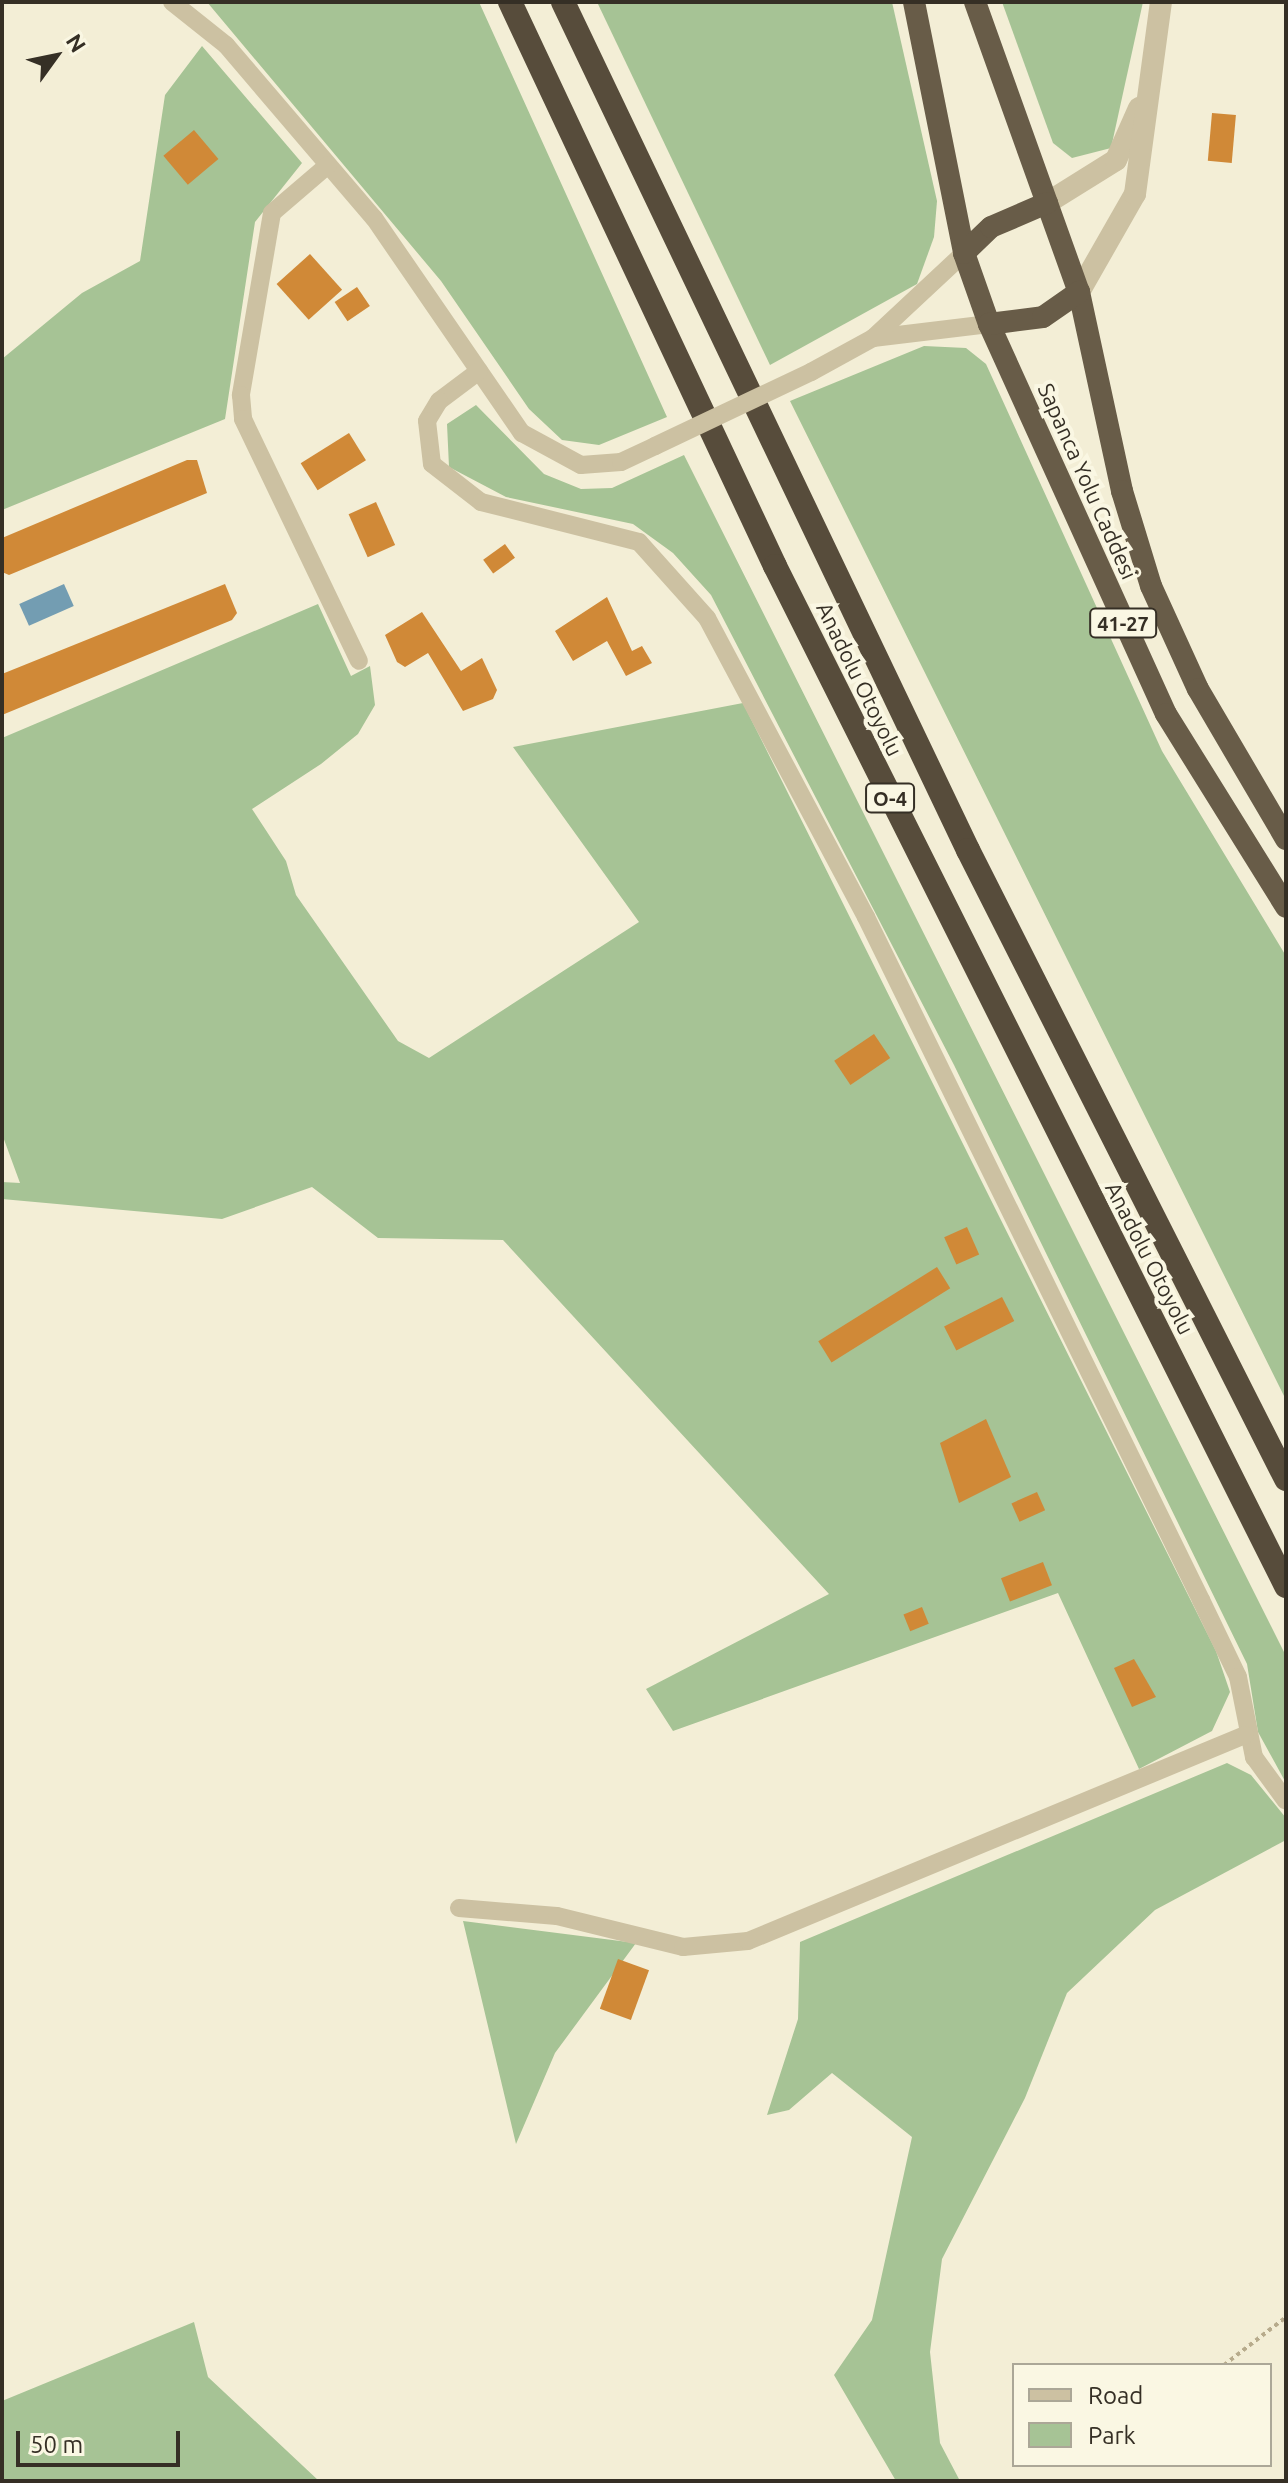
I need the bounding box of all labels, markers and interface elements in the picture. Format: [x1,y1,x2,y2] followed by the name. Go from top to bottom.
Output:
[16,16,96,96] north arrow
[62,29,91,56] text: N
[1033,379,1143,583] street label: Sapanca Yolu Caddesi
[811,598,909,760] street label: Anadolu Otoyolu
[1089,607,1157,639] road number: 41-27
[864,782,916,814] road number: O-4
[1100,1177,1200,1339] street label: Anadolu Otoyolu
[1012,2363,1272,2467] legend
[1088,2382,1143,2409] text: Road
[20,2415,184,2465] scale bar
[1088,2422,1136,2449] text: Park
[30,2431,83,2458] text: 50 m

